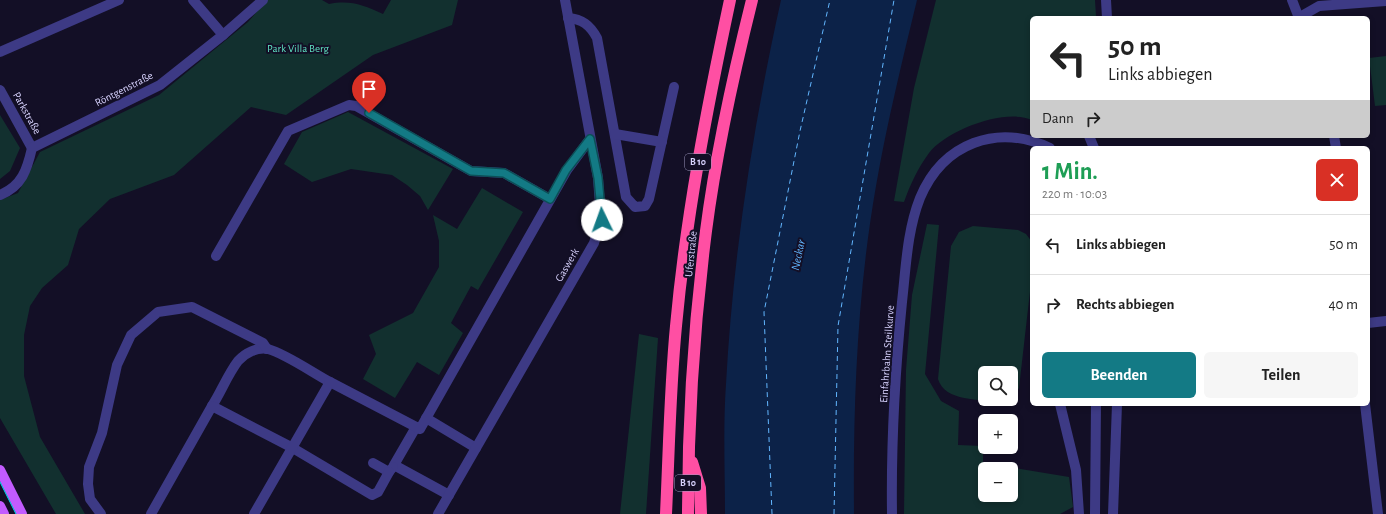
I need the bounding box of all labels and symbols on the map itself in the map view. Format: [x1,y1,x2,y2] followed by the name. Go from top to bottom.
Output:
[267,43,330,54] park label: Park Villa Berg
[93,70,155,108] street label: Röntgenstraße
[352,72,386,113] pin
[11,90,43,136] street label: Parkstraße
[685,154,711,170] road number: B 10
[581,199,623,241] position arrow
[683,231,699,277] street label: Uferstraße
[789,238,807,271] water label: Neckar
[553,246,581,284] street label: Gaswerk
[878,305,896,403] street label: Einfahrbahn Steilkurve
[675,475,701,491] road number: B 10

